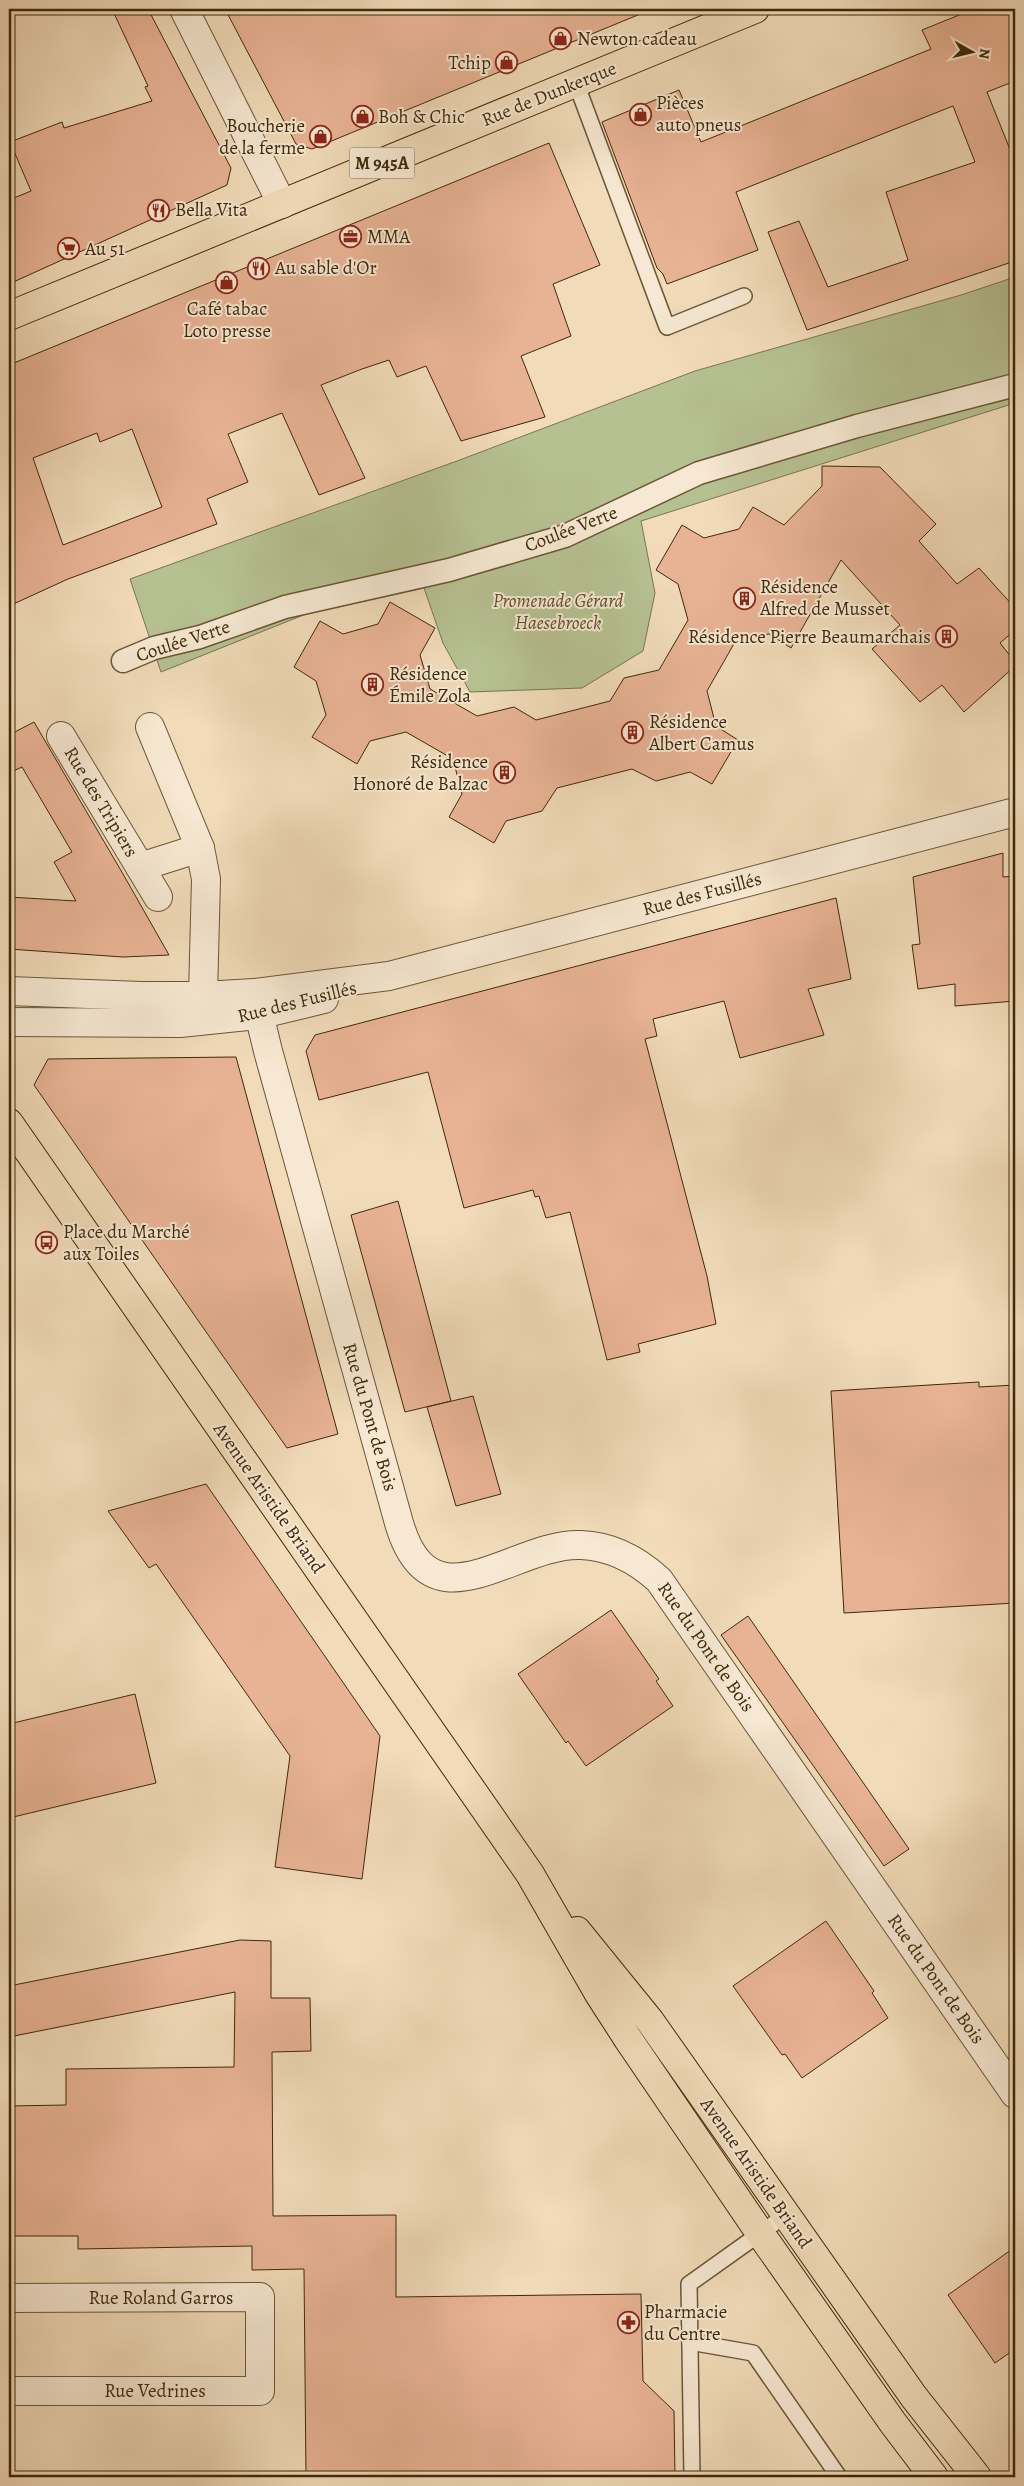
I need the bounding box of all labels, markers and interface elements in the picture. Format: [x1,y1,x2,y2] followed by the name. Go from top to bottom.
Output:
[577,26,697,52] place label: Newton cadeau
[549,27,573,51] shop icon: Newton cadeau
[946,28,996,78] north arrow
[974,47,994,60] text: N
[448,50,491,76] place label: Tchip
[495,51,519,75] shop icon: Tchip
[478,55,620,133] street label: Rue de Dunkerque
[656,90,742,138] place label: Pièces auto pneus
[628,102,652,126] shop icon: Pièces auto pneus
[378,104,465,130] place label: Boh & Chic
[350,105,374,129] shop icon: Boh & Chic
[219,113,305,161] place label: Boucherie de la ferme
[309,125,333,149] shop icon: Boucherie de la ferme
[350,148,414,178] road number: M 945A
[175,197,248,223] place label: Bella Vita
[147,198,171,222] restaurant icon: Bella Vita
[367,224,411,250] place label: MMA
[339,225,363,249] office icon: MMA
[84,236,125,262] place label: Au 51
[57,237,81,261] supermarket icon: Au 51
[274,255,377,281] place label: Au sable d'Or
[247,256,271,280] restaurant icon: Au sable d'Or
[215,271,239,295] shop icon: Café tabac Loto presse
[183,296,271,344] place label: Café tabac Loto presse
[521,499,621,559] street label: Coulée Verte
[759,574,890,622] place label: Résidence Alfred de Musset
[732,586,756,610] building icon: Résidence Alfred de Musset
[493,588,624,636] park label: Promenade Gérard Haesebroeck
[133,614,233,668] street label: Coulée Verte
[688,624,931,650] place label: Résidence Pierre Beaumarchais
[935,625,959,649] building icon: Résidence Pierre Beaumarchais
[389,661,471,709] place label: Résidence Émile Zola
[361,673,385,697] building icon: Résidence Émile Zola
[648,709,754,757] place label: Résidence Albert Camus
[621,721,645,745] building icon: Résidence Albert Camus
[58,742,144,862] street label: Rue des Tripiers
[352,749,488,797] place label: Résidence Honoré de Balzac
[492,761,516,785] building icon: Résidence Honoré de Balzac
[640,866,764,922] street label: Rue des Fusillés
[235,975,359,1029] street label: Rue des Fusillés
[63,1219,190,1267] place label: Place du Marché aux Toiles
[35,1231,59,1255] bus stop icon: Place du Marché aux Toiles
[336,1340,404,1494] street label: Rue du Pont de Bois
[207,1417,331,1579] street label: Avenue Aristide Briand
[651,1577,761,1717] street label: Rue du Pont de Bois
[881,1909,991,2049] street label: Rue du Pont de Bois
[694,2092,818,2254] street label: Avenue Aristide Briand
[89,2285,233,2311] street label: Rue Roland Garros
[644,2299,727,2347] place label: Pharmacie du Centre
[616,2311,640,2335] pharmacy icon: Pharmacie du Centre
[104,2378,206,2404] street label: Rue Vedrines

